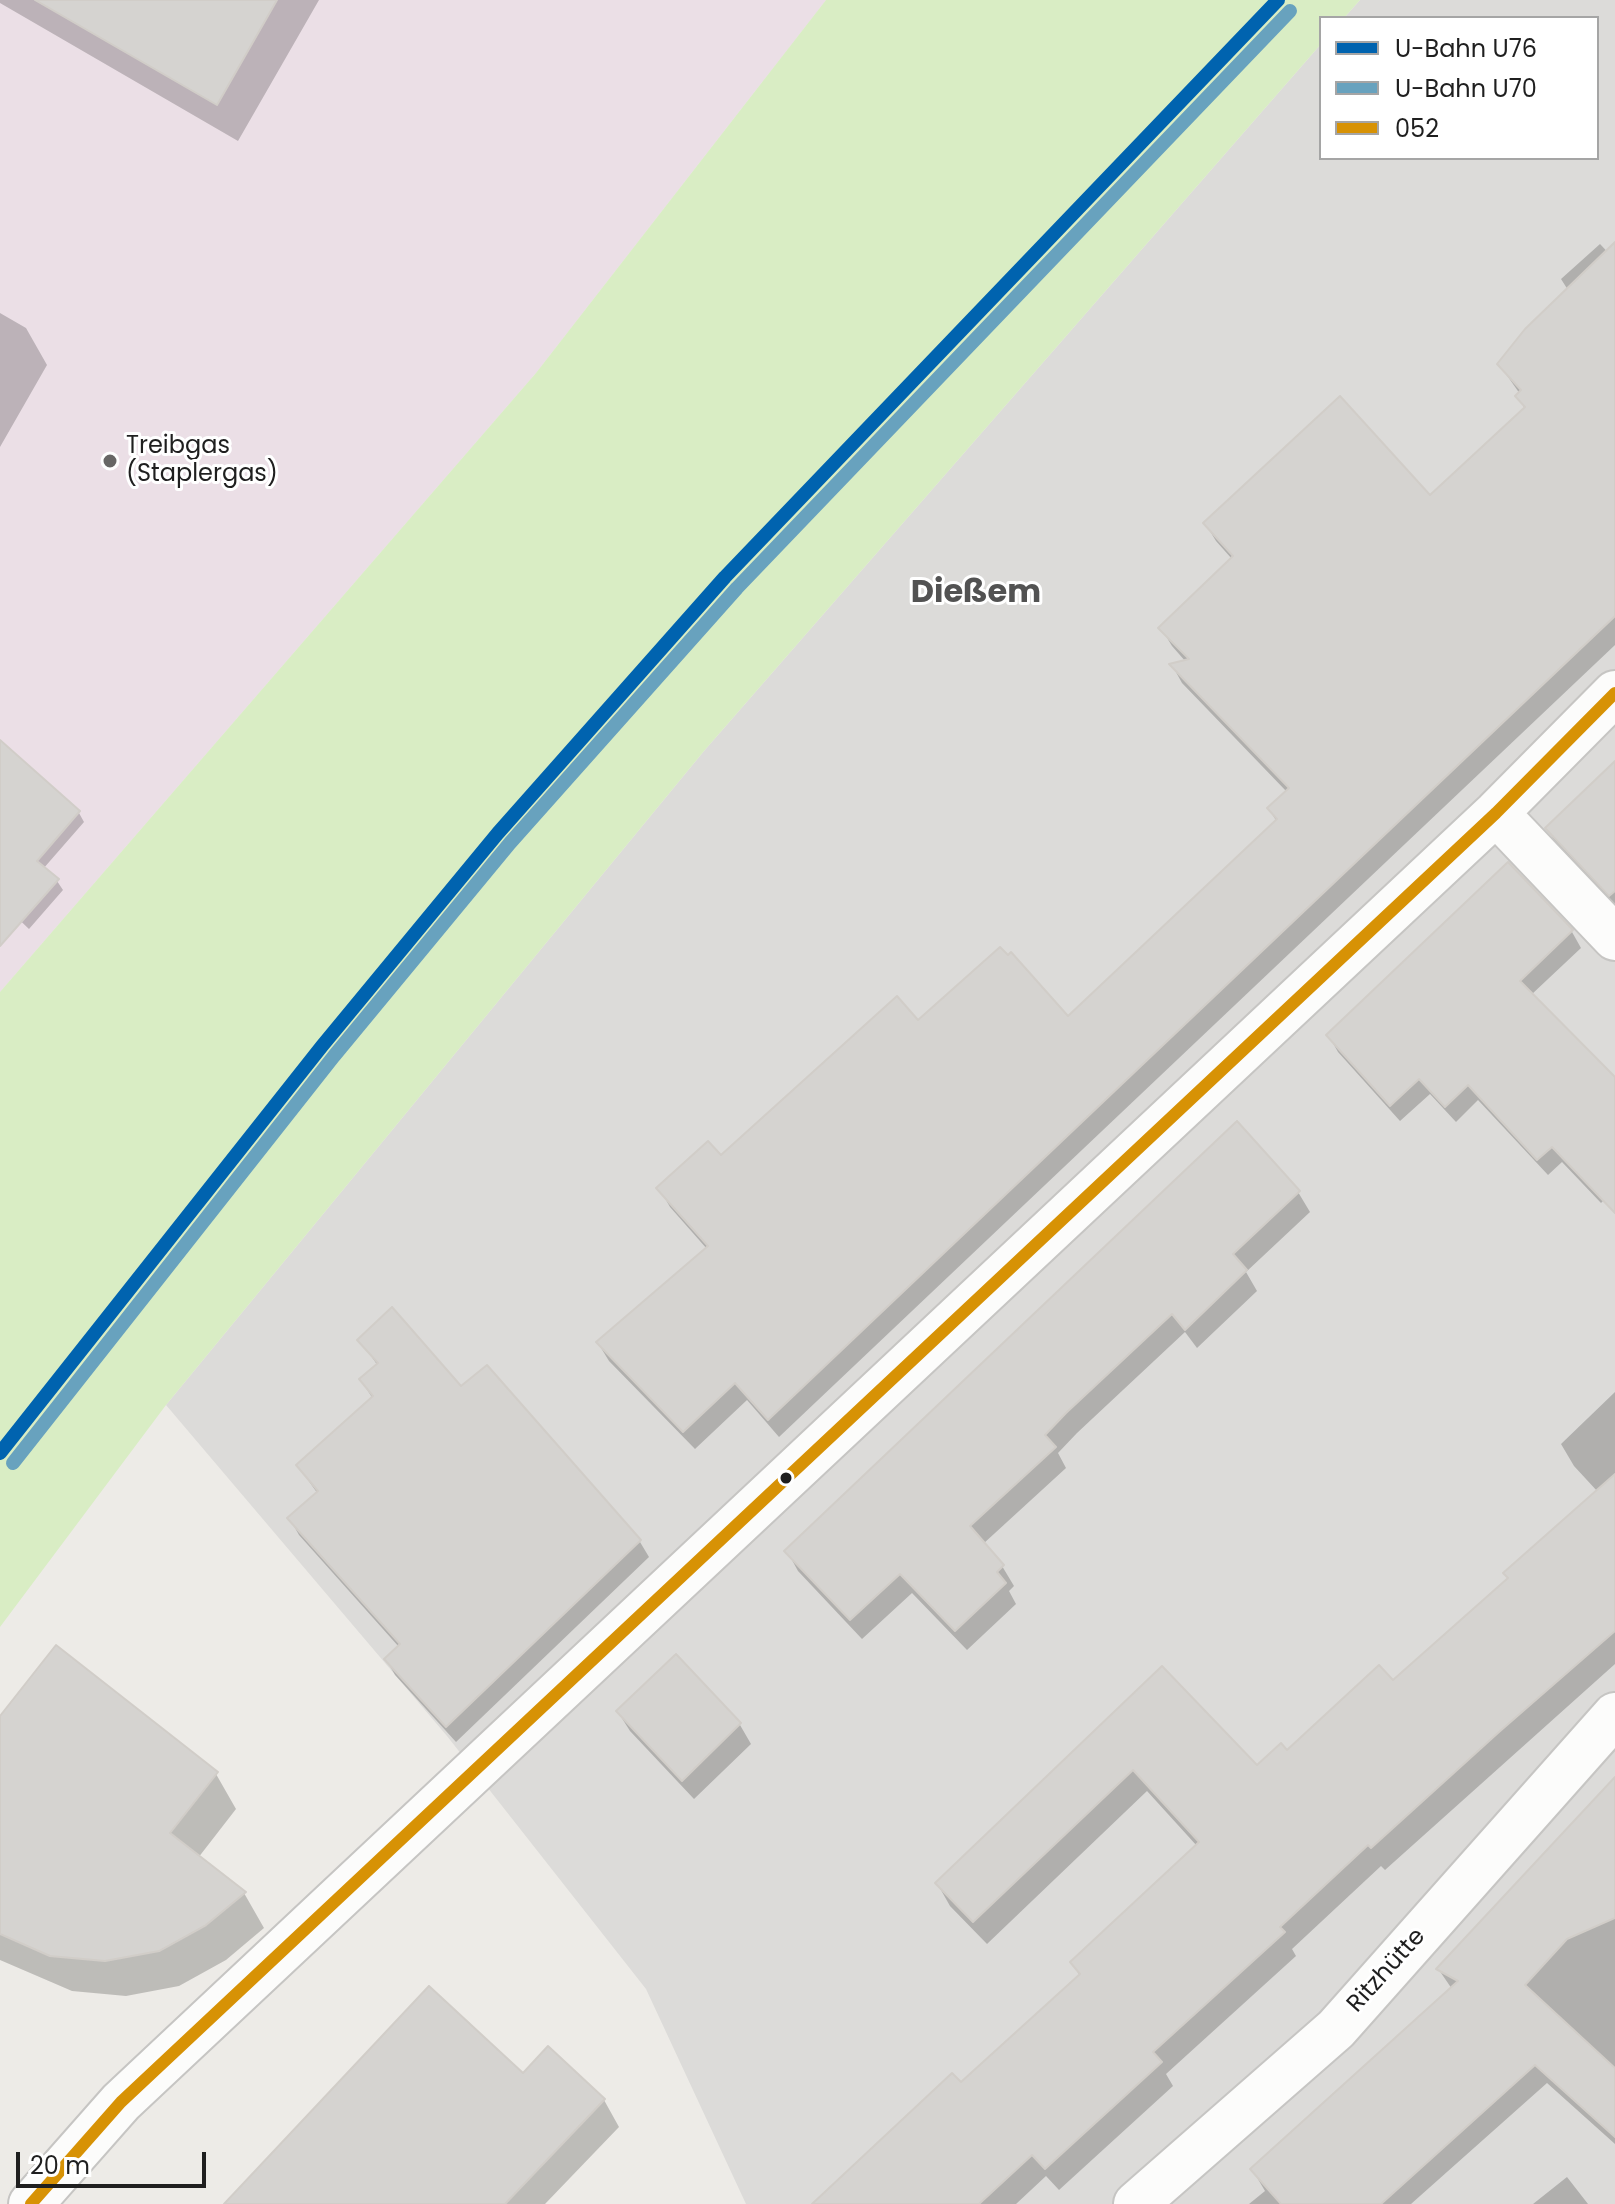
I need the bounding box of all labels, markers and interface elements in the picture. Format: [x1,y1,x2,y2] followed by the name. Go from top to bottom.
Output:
[1319,16,1599,160] legend
[1395,32,1537,65] text: U-Bahn U76
[1395,72,1537,105] text: U-Bahn U70
[1395,112,1439,145] text: 052
[126,433,278,489] place label: Treibgas (Staplergas)
[101,452,119,470] marker: Treibgas (Staplergas)
[911,575,1041,613] district label: Dießem
[778,1470,794,1486] unlabelled marker
[1342,1923,1432,2019] street label: Ritzhütte
[20,2136,210,2186] scale bar
[30,2149,90,2182] text: 20 m

